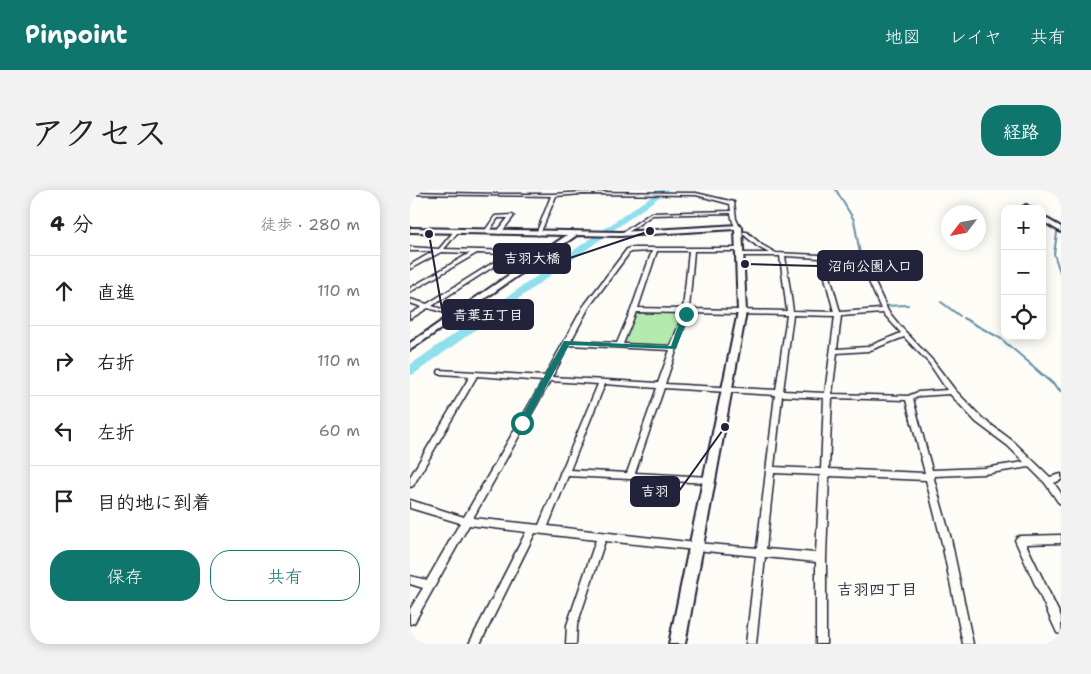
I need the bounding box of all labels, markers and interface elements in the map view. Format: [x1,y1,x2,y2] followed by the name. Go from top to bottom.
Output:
[25,19,127,51] text: Pinpoint
[885,25,921,49] text: 地図
[949,25,1002,49] text: レイヤ
[1030,25,1066,49] text: 共有
[981,105,1061,156] button: 経路
[30,109,168,156] text: アクセス
[941,205,986,250] north arrow
[1001,205,1046,340] map controls
[1001,205,1046,250] button: +
[50,210,93,238] text: 4 分
[261,214,360,235] text: 徒歩 · 280 m
[494,244,570,273] callout: 吉羽大橋
[504,249,560,267] text: 吉羽大橋
[1001,250,1046,295] button: −
[818,251,922,280] callout: 沼向公園入口
[828,257,912,275] text: 沼向公園入口
[50,277,78,305] icon: ahead
[97,280,135,305] text: 直進
[317,280,360,301] text: 110 m
[1001,295,1046,340] button: locate
[443,300,533,329] callout: 青葉五丁目
[675,303,698,326] route end
[453,306,523,324] text: 青葉五丁目
[50,347,78,375] icon: right
[97,350,135,375] text: 右折
[317,350,360,371] text: 110 m
[511,412,534,435] route start
[50,417,78,445] icon: left
[97,420,135,445] text: 左折
[319,420,360,441] text: 60 m
[631,477,679,506] callout: 吉羽
[641,482,669,500] text: 吉羽
[50,487,78,515] icon: arrive
[97,490,211,515] text: 目的地に到着
[50,550,200,601] button: 保存
[210,550,360,601] button: 共有
[837,579,917,600] district label: 吉羽四丁目

